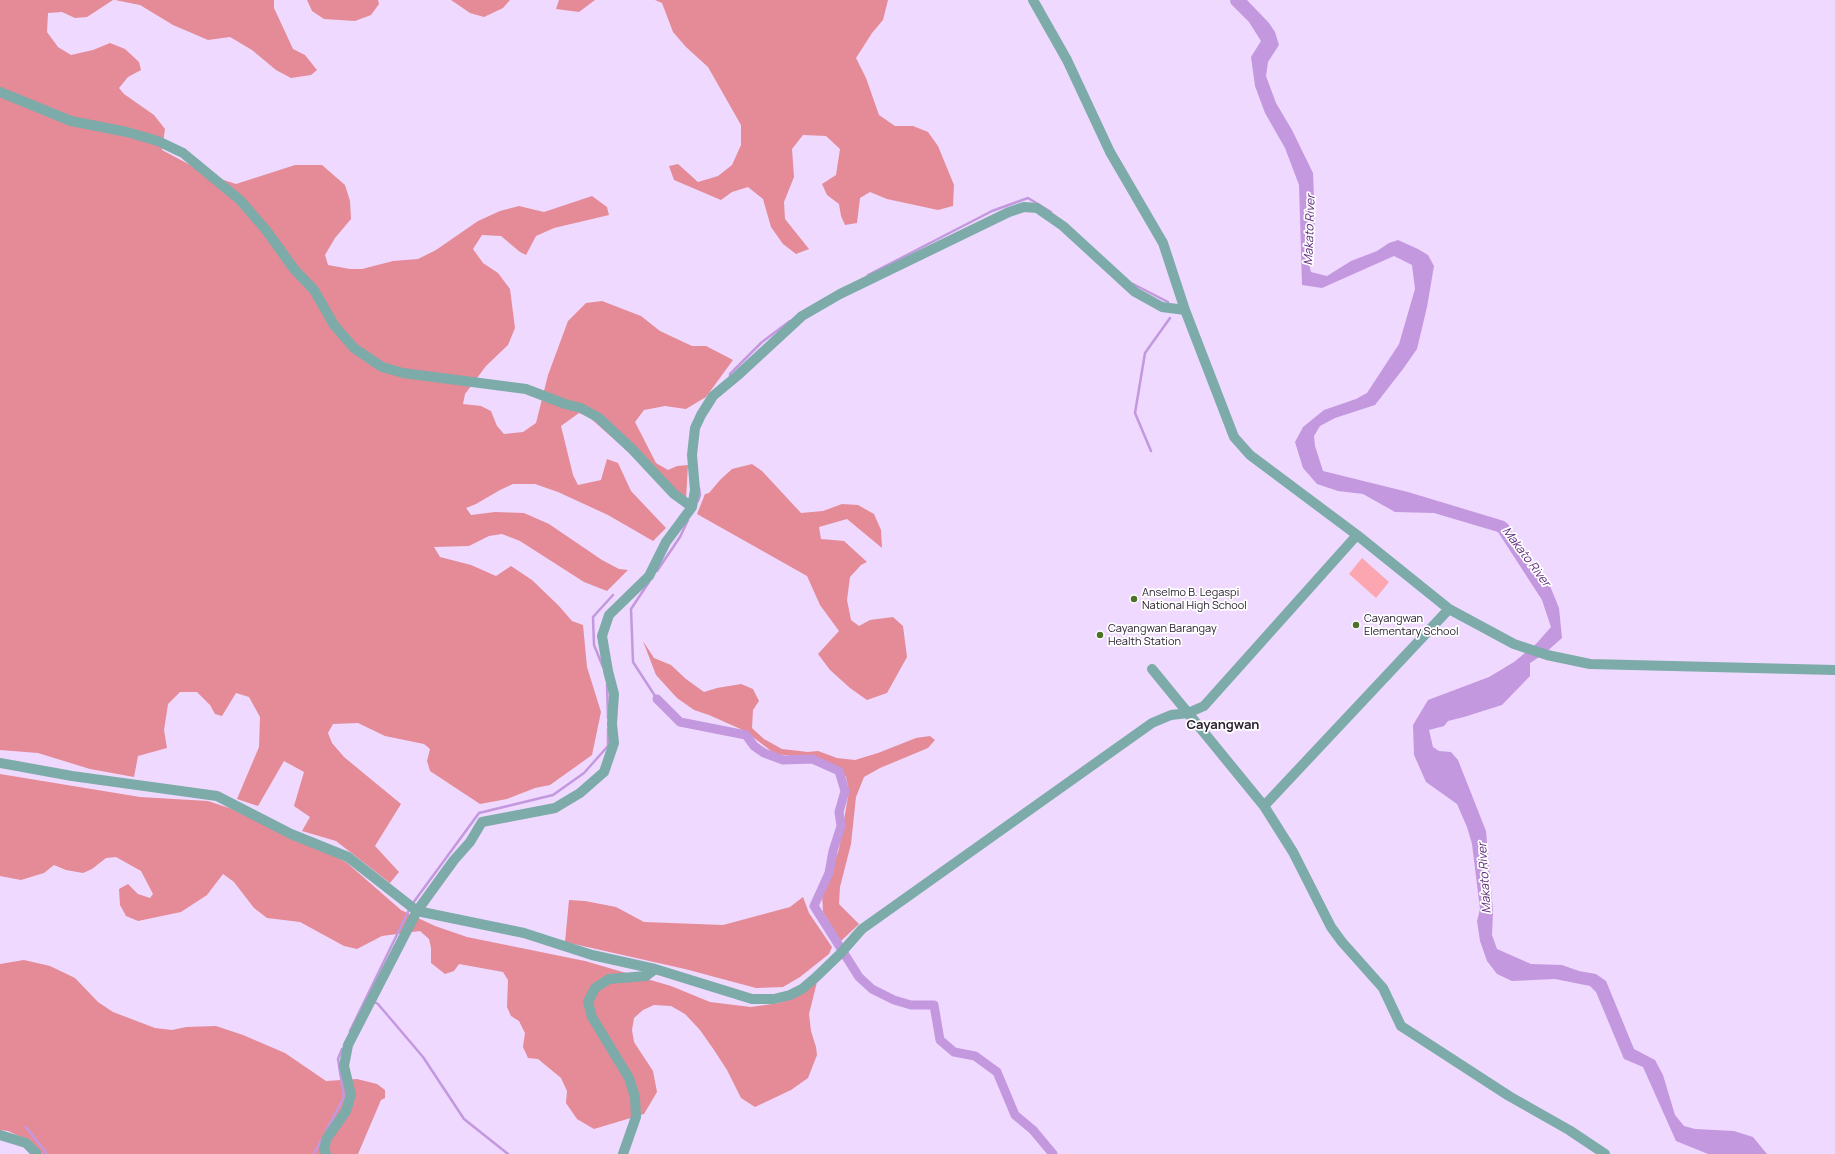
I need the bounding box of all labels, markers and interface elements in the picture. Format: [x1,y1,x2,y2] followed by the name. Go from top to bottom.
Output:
[1302,194,1318,266] water label: Makato River
[1499,524,1553,590] water label: Makato River
[1142,586,1247,612] place label: Anselmo B. Legaspi National High School
[1129,594,1139,604] marker: Anselmo B. Legaspi National High School
[1364,612,1459,638] place label: Cayangwan Elementary School
[1351,620,1361,630] marker: Cayangwan Elementary School
[1108,622,1217,648] place label: Cayangwan Barangay Health Station
[1095,630,1105,640] marker: Cayangwan Barangay Health Station
[1186,717,1260,733] district label: Cayangwan
[1475,842,1495,914] water label: Makato River

